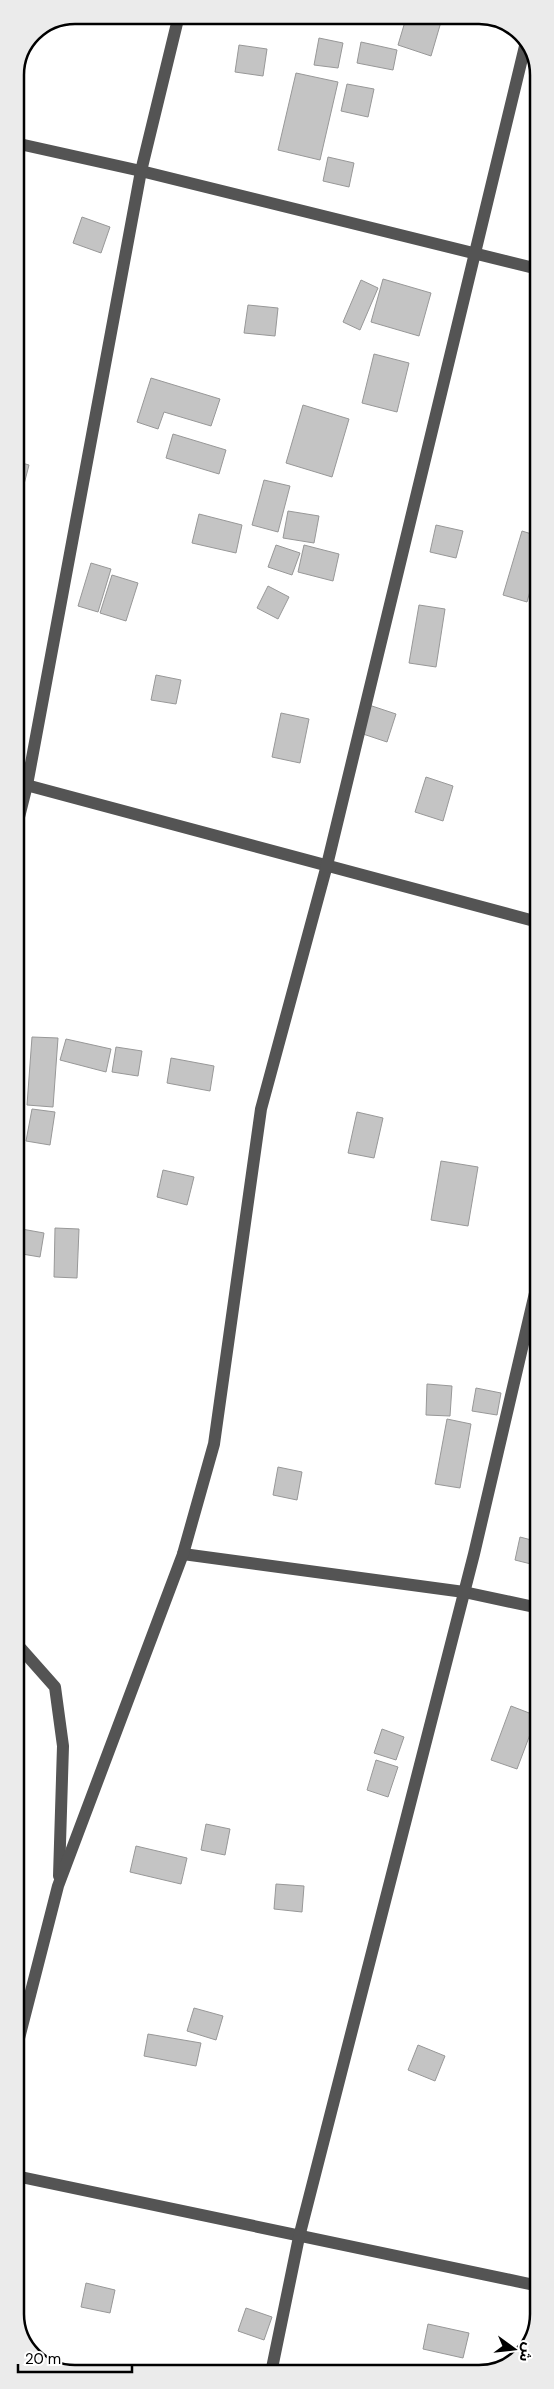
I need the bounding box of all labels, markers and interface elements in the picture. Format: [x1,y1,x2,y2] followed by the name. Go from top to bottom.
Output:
[489,2324,539,2374] north arrow
[515,2341,538,2364] text: ش
[18,2342,131,2374] scale bar
[25,2349,61,2369] text: 20 m

